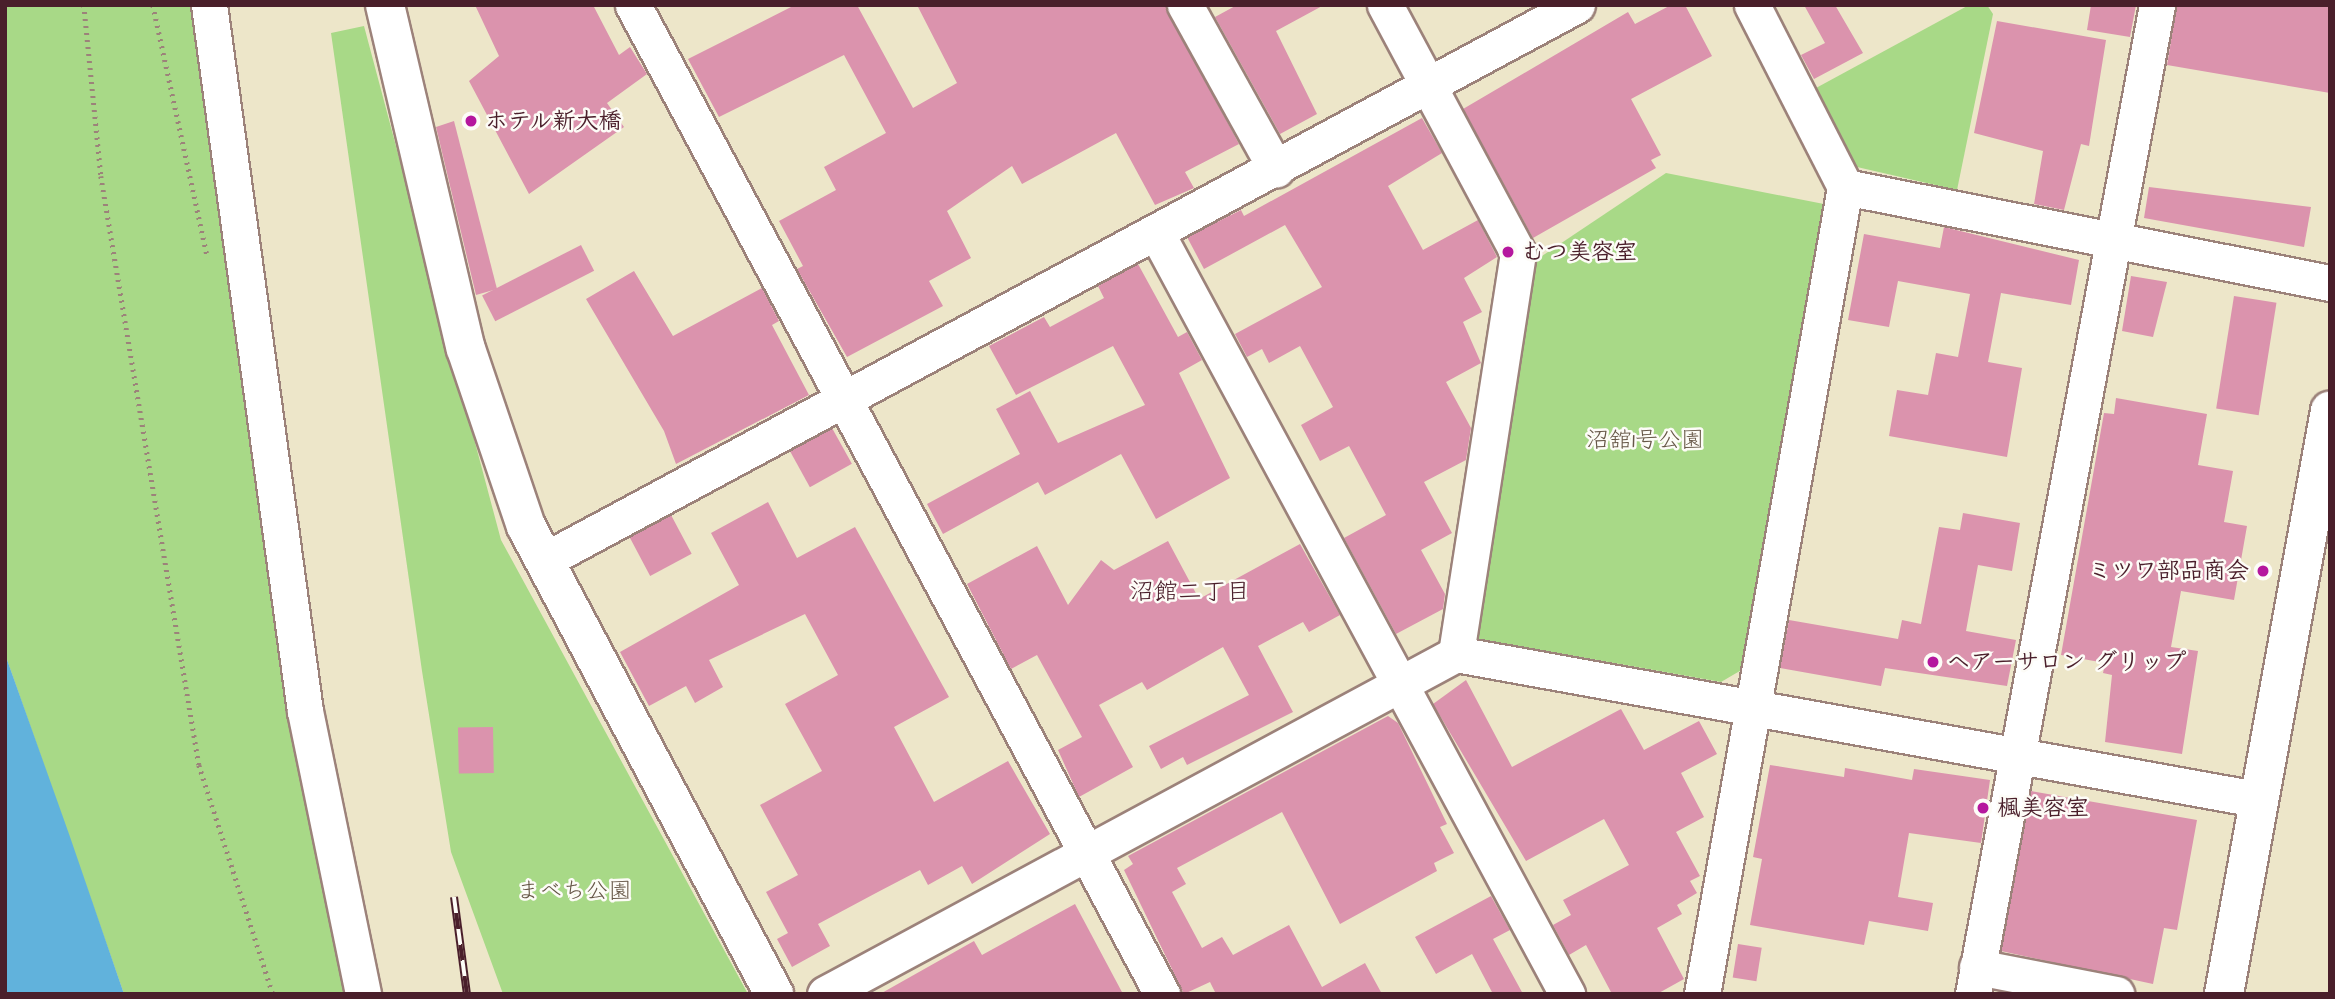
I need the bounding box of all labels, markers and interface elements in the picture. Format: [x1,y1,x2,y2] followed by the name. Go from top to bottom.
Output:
[485,107,623,135] place label: ホテル新大橋
[463,113,479,129] marker: ホテル新大橋
[1522,238,1637,266] place label: むつ美容室
[1500,244,1516,260] marker: むつ美容室
[1586,426,1704,454] park label: 沼舘1号公園
[2088,557,2249,585] place label: ミツワ部品商会
[2255,563,2271,579] marker: ミツワ部品商会
[1130,579,1250,607] district label: 沼館二丁目
[1947,648,2185,676] place label: ヘアーサロン グリップ
[1925,654,1941,670] marker: ヘアーサロン グリップ
[1997,794,2089,822] place label: 楓美容室
[1975,800,1991,816] marker: 楓美容室
[517,877,631,905] park label: まべち公園

